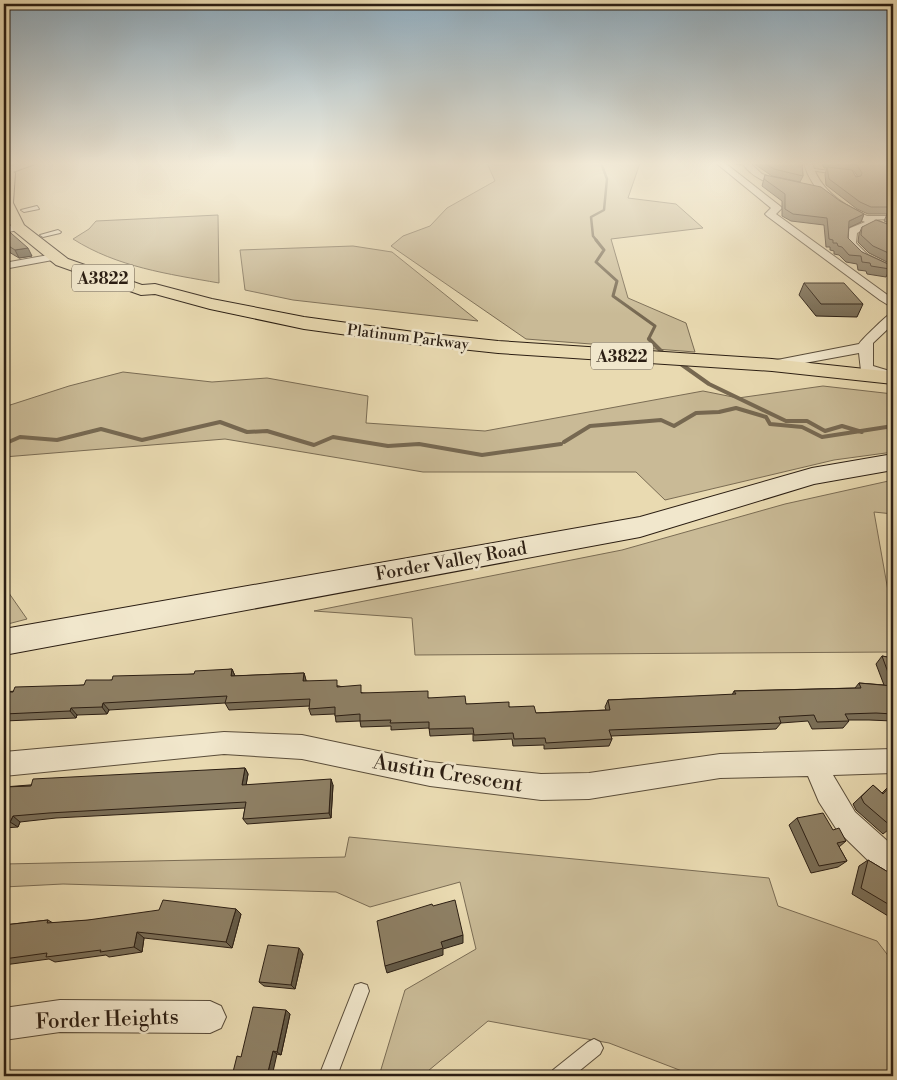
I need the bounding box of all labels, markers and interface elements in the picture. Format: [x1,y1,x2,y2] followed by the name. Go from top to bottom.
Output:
[72,264,134,292] road number: A3822
[346,321,471,354] street label: Platinum Parkway
[591,342,653,370] road number: A3822
[374,537,529,586] street label: Forder Valley Road
[370,749,525,799] street label: Austin Crescent
[35,1005,179,1035] street label: Forder Heights

